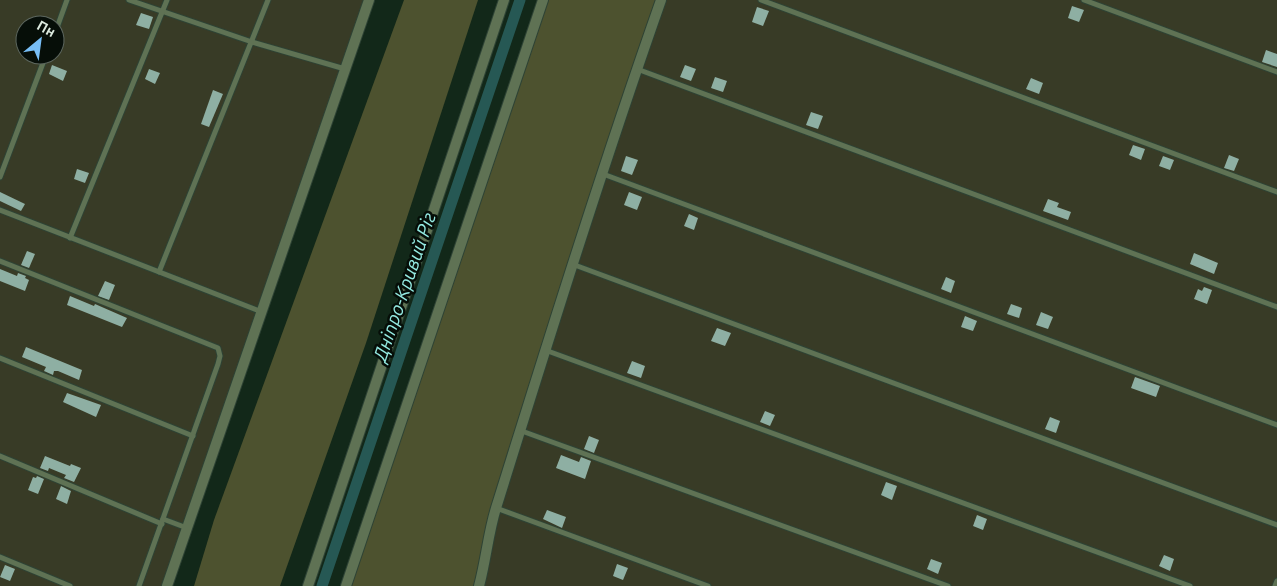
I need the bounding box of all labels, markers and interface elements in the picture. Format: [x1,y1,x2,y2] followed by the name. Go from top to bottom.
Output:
[15,15,65,65] north arrow
[34,17,58,40] text: Пн
[368,210,440,366] water label: Дніпро-Кривий Ріг

